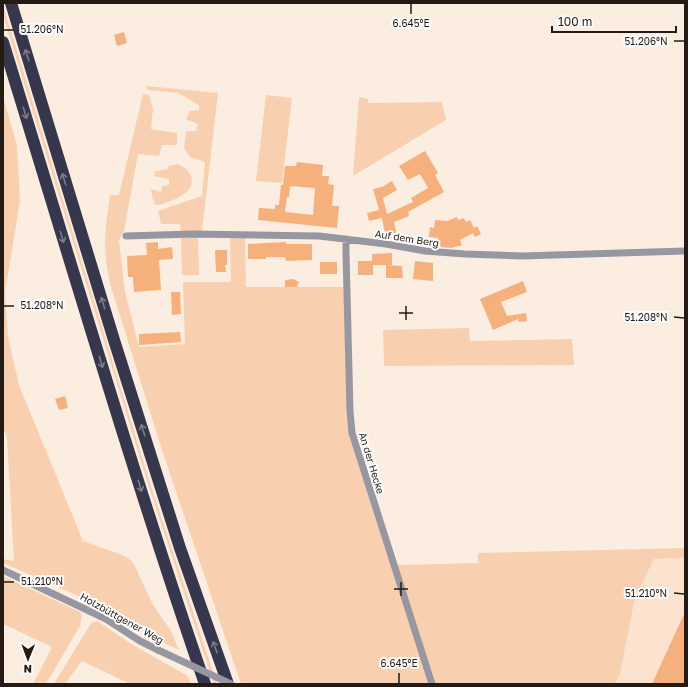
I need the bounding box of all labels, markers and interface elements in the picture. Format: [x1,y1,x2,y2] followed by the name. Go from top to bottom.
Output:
[552,8,676,34] scale bar
[558,14,592,29] text: 100 m
[393,17,430,29] text: 6.645°E
[20,23,64,35] text: 51.206°N
[624,35,668,47] text: 51.206°N
[22,49,30,61] one-way arrow
[22,106,29,119] one-way arrow
[60,173,67,186] one-way arrow
[374,227,440,249] street label: Auf dem Berg
[59,231,66,244] one-way arrow
[99,297,106,310] one-way arrow
[20,299,64,311] text: 51.208°N
[624,311,668,323] text: 51.208°N
[98,355,105,368] one-way arrow
[138,425,146,437] one-way arrow
[357,431,387,495] street label: An der Hecke
[137,479,144,492] one-way arrow
[21,575,63,587] text: 51.210°N
[625,587,667,599] text: 51.210°N
[78,590,166,646] street label: Holzbüttgener Weg
[8,639,48,679] north arrow
[211,641,218,654] one-way arrow
[381,657,418,669] text: 6.645°E
[24,663,32,676] text: N

